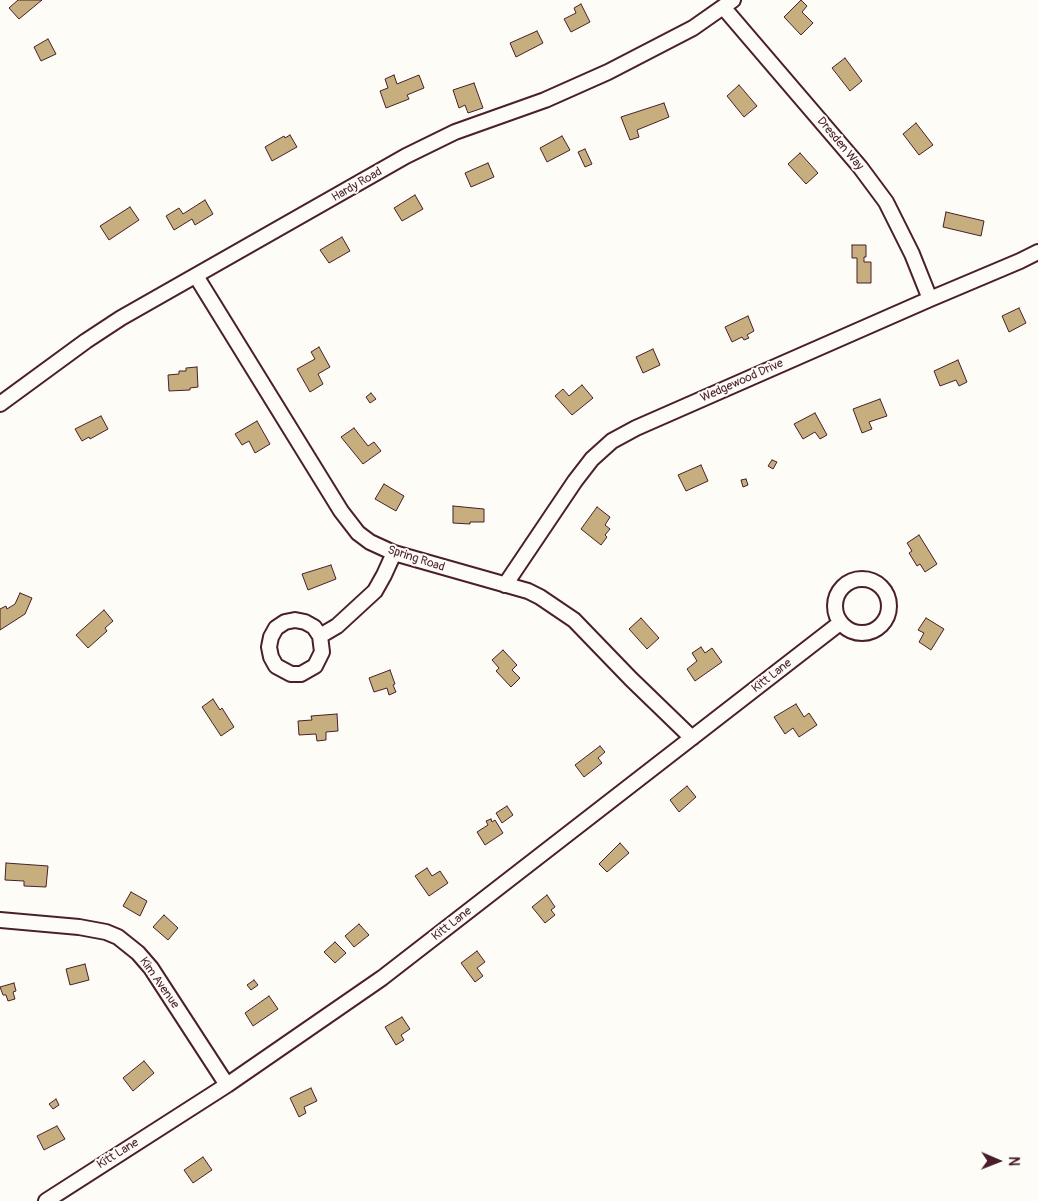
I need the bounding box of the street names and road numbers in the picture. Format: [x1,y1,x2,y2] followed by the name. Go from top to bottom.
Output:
[814,115,866,173] street label: Dresden Way
[329,165,385,205] street label: Hardy Road
[698,356,786,406] street label: Wedgewood Drive
[386,543,446,575] street label: Spring Road
[749,656,795,696] street label: Kitt Lane
[429,904,475,944] street label: Kitt Lane
[136,955,182,1011] street label: Kim Avenue
[95,1136,141,1172] street label: Kitt Lane

